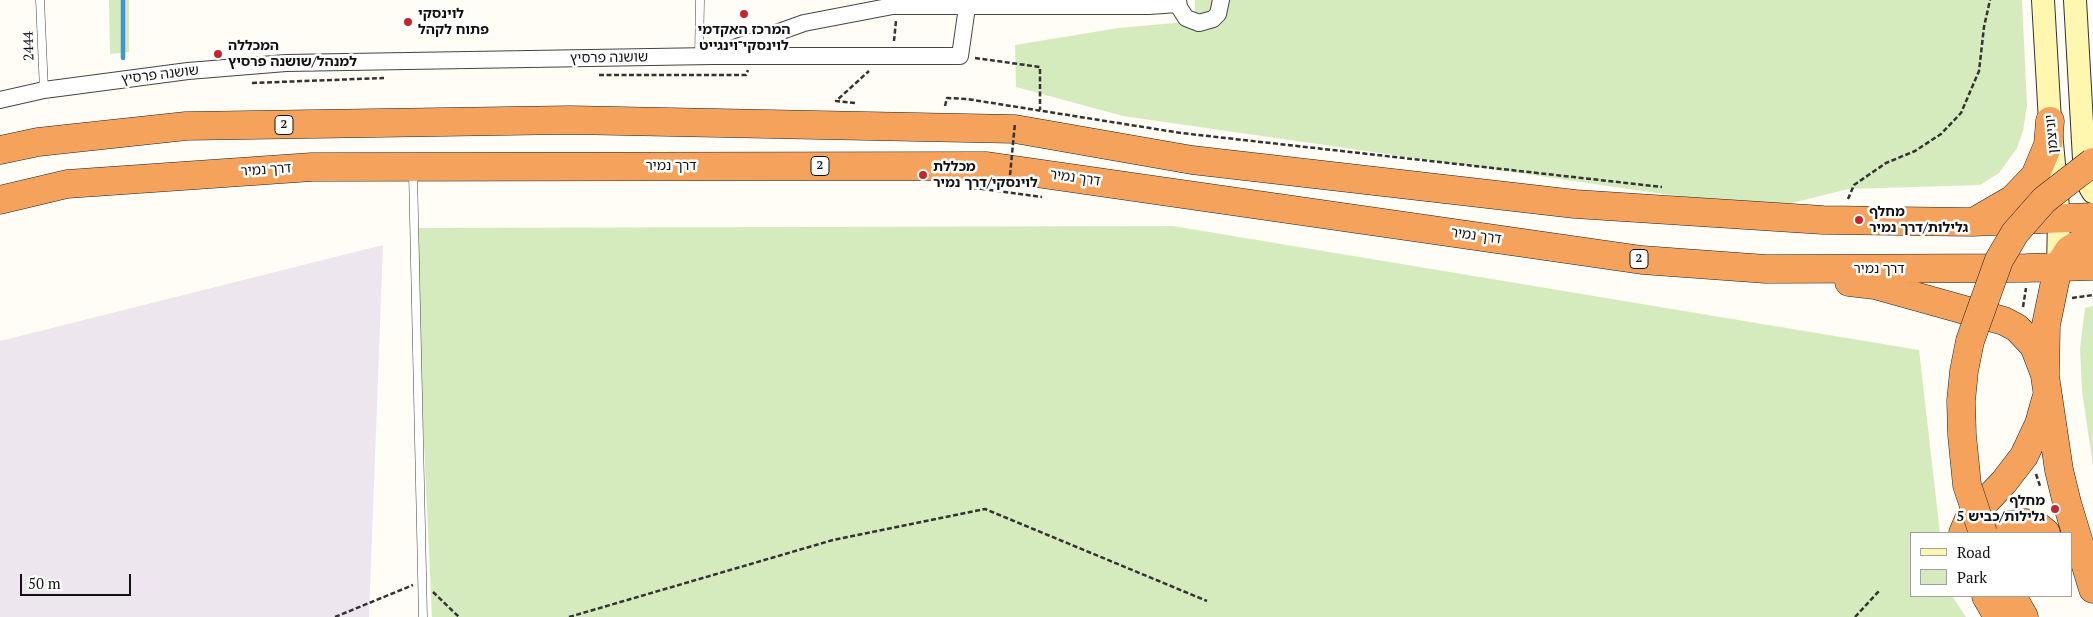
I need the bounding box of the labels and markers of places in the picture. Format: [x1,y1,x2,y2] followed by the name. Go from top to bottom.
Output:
[418,6,489,38] place label: לוינסקי פתוח לקהל
[738,8,750,20] marker: המרכז האקדמי לוינסקי־וינגייט
[402,16,414,28] marker: לוינסקי פתוח לקהל
[698,22,790,54] place label: המרכז האקדמי לוינסקי־וינגייט
[228,38,357,70] place label: המכללה למנהל/שושנה פרסיץ
[212,48,224,60] marker: המכללה למנהל/שושנה פרסיץ
[933,159,1038,192] place label: מכללת לוינסקי/דרך נמיר
[917,169,929,181] marker: מכללת לוינסקי/דרך נמיר
[1869,204,1968,236] place label: מחלף גלילות/דרך נמיר
[1853,214,1865,226] marker: מחלף גלילות/דרך נמיר
[1956,493,2045,526] place label: מחלף גלילות/כביש 5
[2049,503,2061,515] marker: מחלף גלילות/כביש 5

